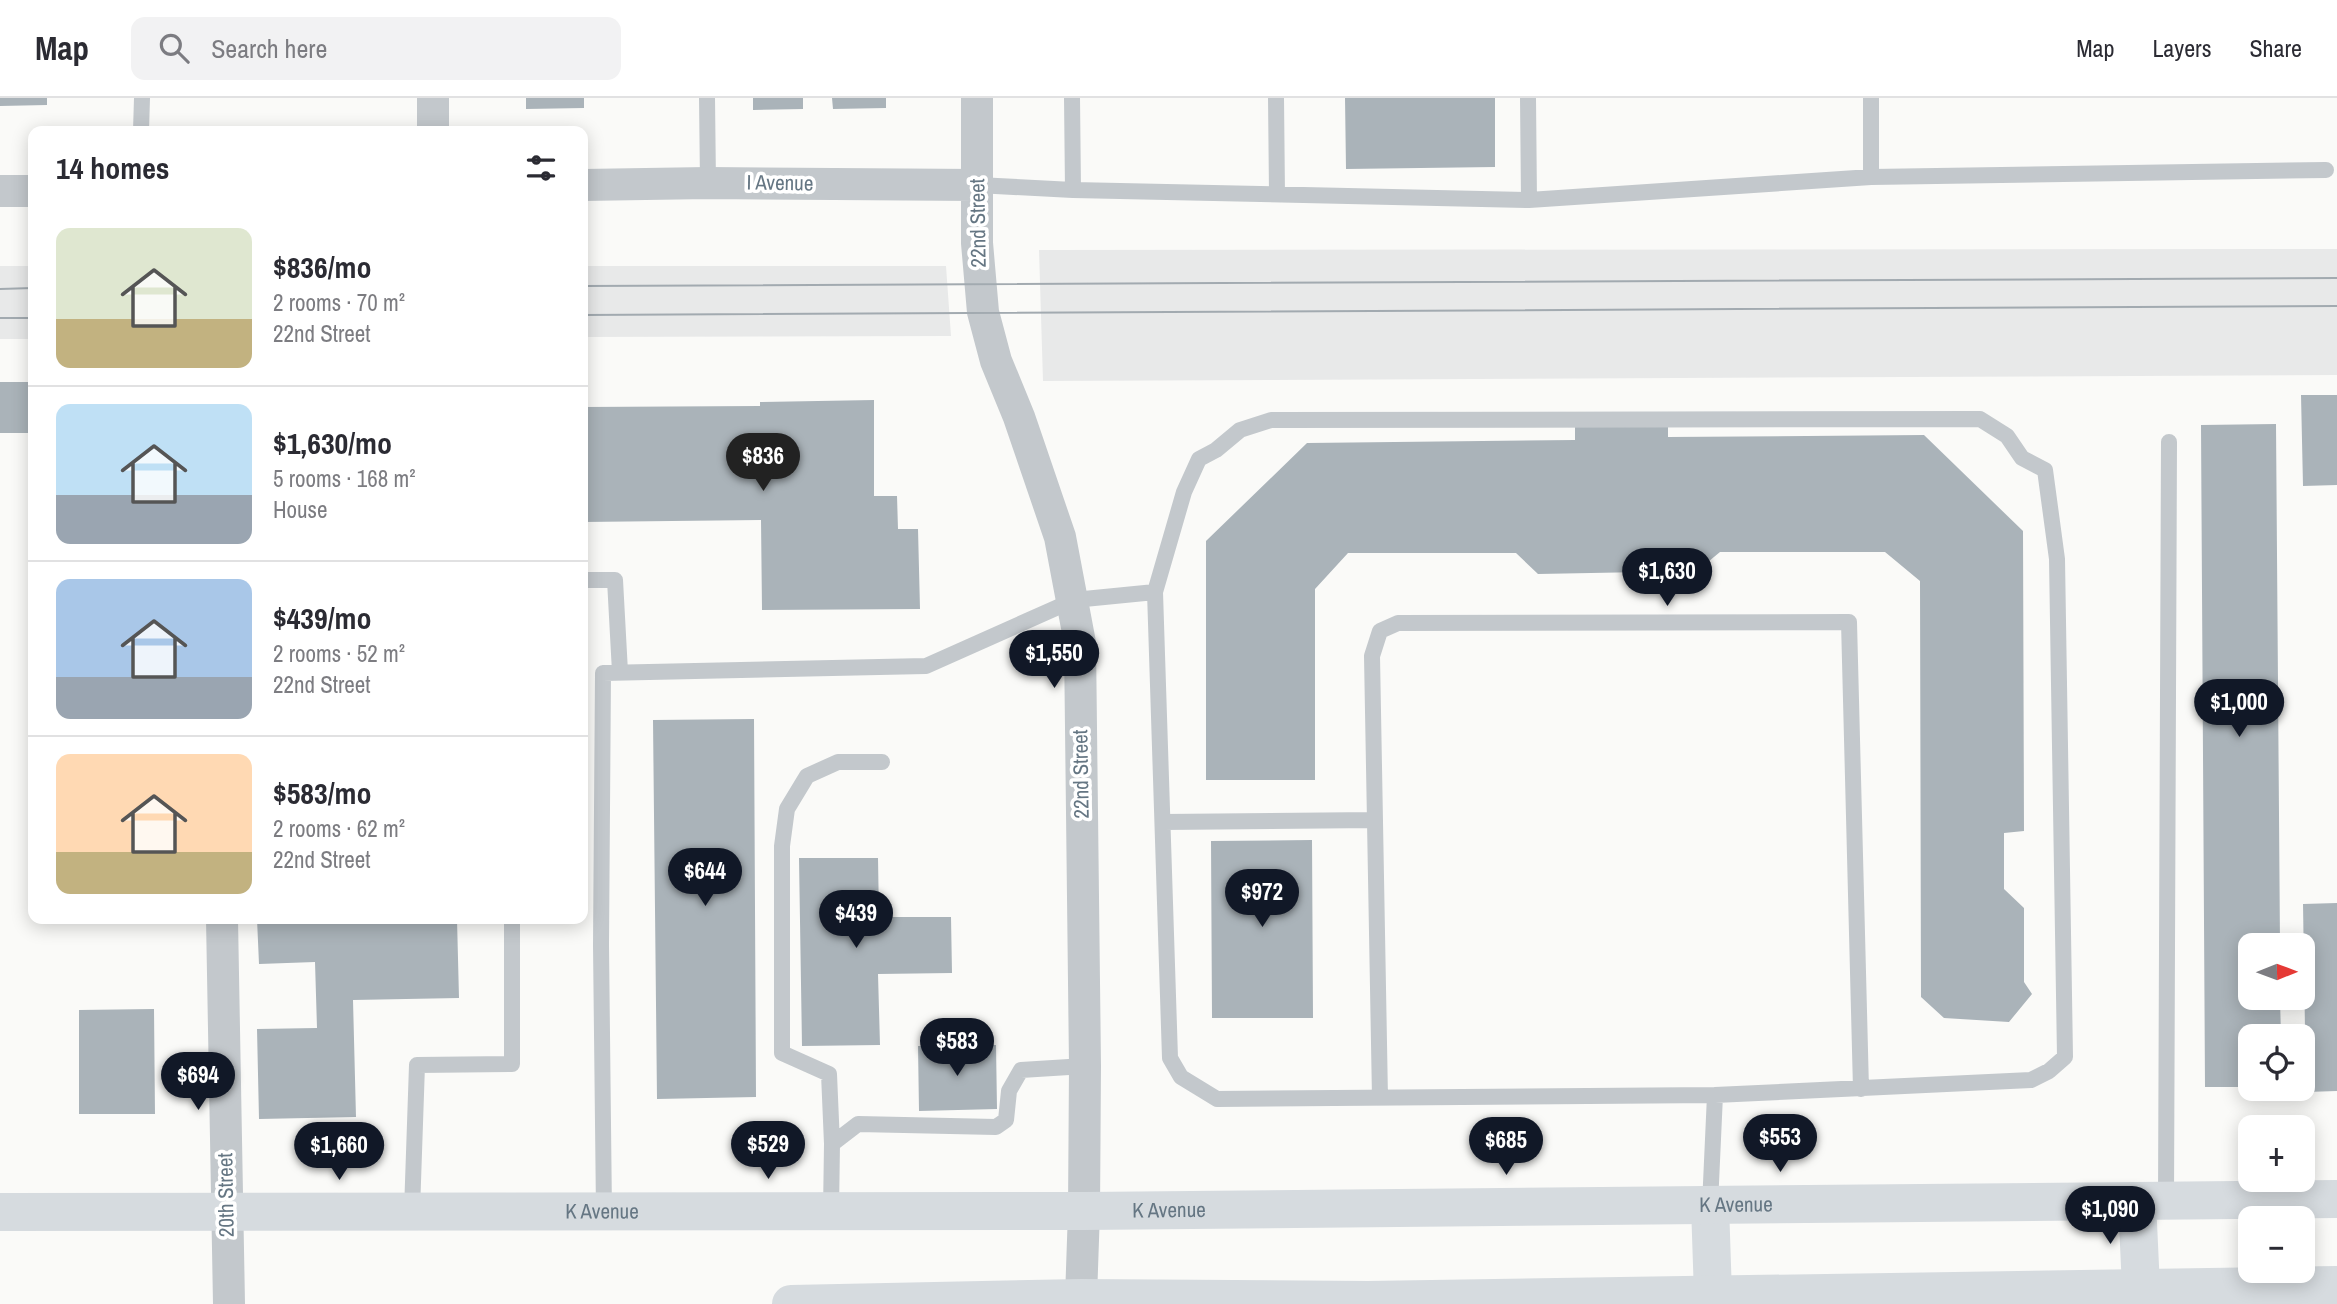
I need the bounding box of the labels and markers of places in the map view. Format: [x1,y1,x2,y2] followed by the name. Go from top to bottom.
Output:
[722,434,804,493] pin: $836
[1610,548,1724,608] pin: $1,630
[997,630,1111,690] pin: $1,550
[2182,680,2296,739] pin: $1,000
[664,848,746,908] pin: $644
[1221,870,1303,929] pin: $972
[815,890,897,950] pin: $439
[916,1018,998,1078] pin: $583
[157,1052,239,1112] pin: $694
[1739,1114,1821,1174] pin: $553
[1465,1118,1547,1177] pin: $685
[282,1122,396,1182] pin: $1,660
[727,1122,809,1181] pin: $529
[2053,1186,2167,1246] pin: $1,090

